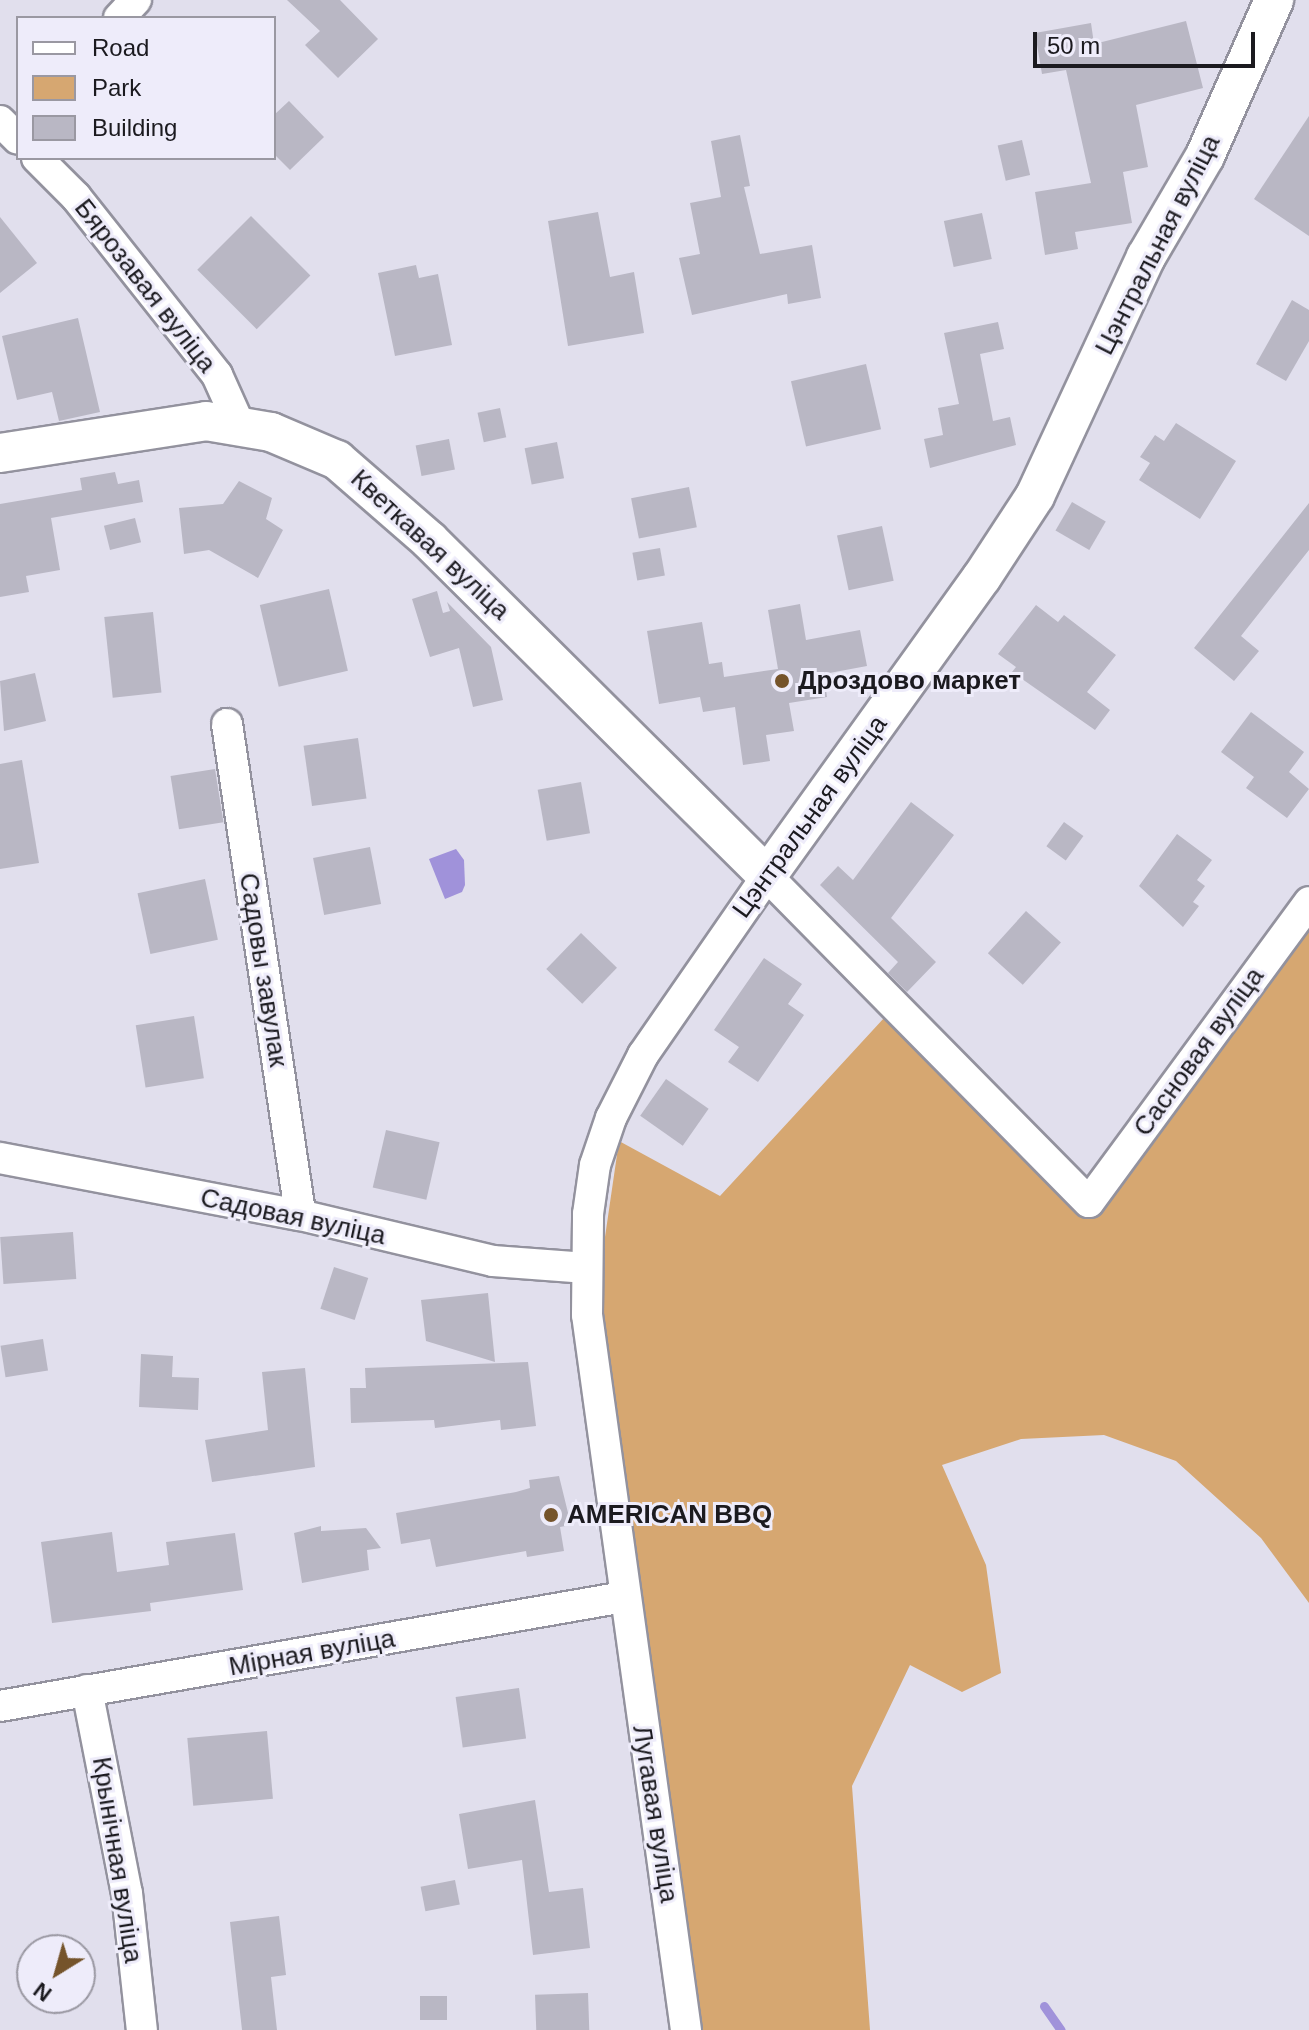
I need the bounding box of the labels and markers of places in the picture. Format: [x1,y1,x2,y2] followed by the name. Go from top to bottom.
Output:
[798,665,1021,697] place label: Дроздово маркет
[773,672,791,690] marker: Дроздово маркет
[567,1499,772,1531] place label: AMERICAN BBQ
[542,1506,560,1524] marker: AMERICAN BBQ

